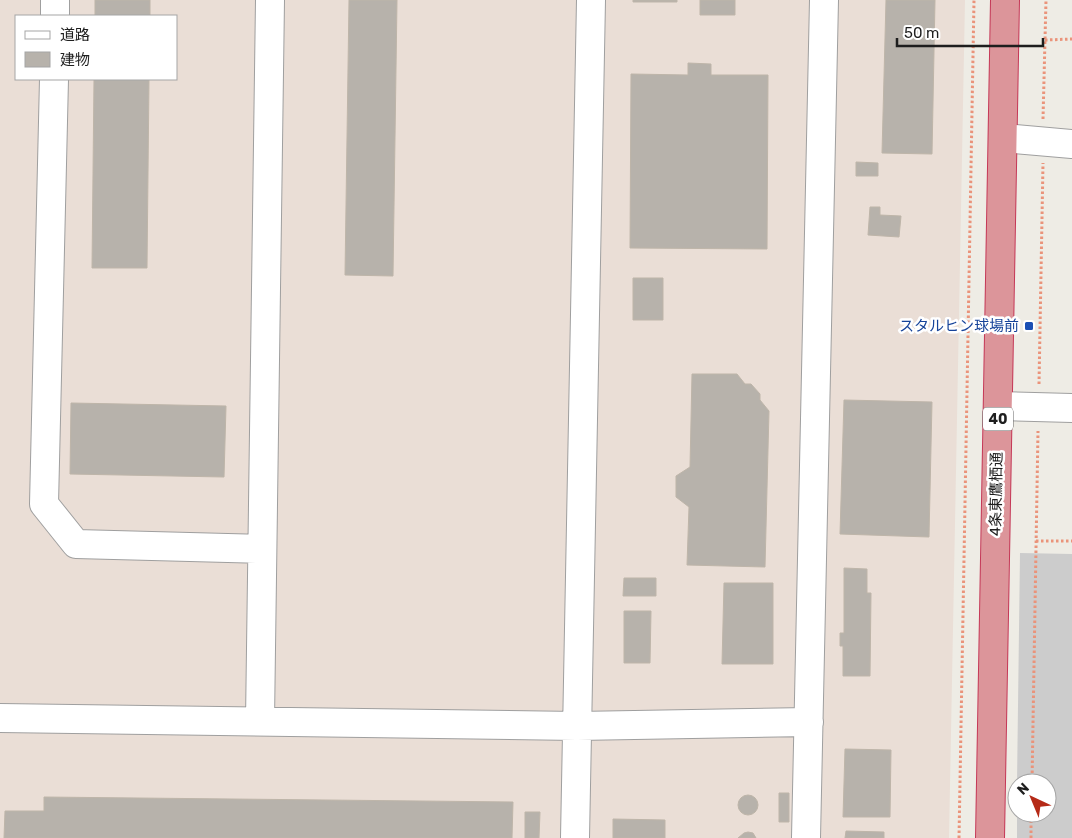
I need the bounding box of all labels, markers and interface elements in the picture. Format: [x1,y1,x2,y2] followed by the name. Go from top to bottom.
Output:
[15,15,178,80] legend
[897,15,1043,47] scale bar
[904,24,939,42] text: 50 m
[60,26,90,44] text: 道路
[60,51,90,69] text: 建物
[899,317,1019,335] place label: スタルヒン球場前
[1023,320,1035,332] marker: スタルヒン球場前
[983,408,1013,430] road number: 40
[986,452,1006,536] street label: 4条東鷹栖通
[1007,773,1057,823] north arrow
[1014,779,1033,799] text: N

